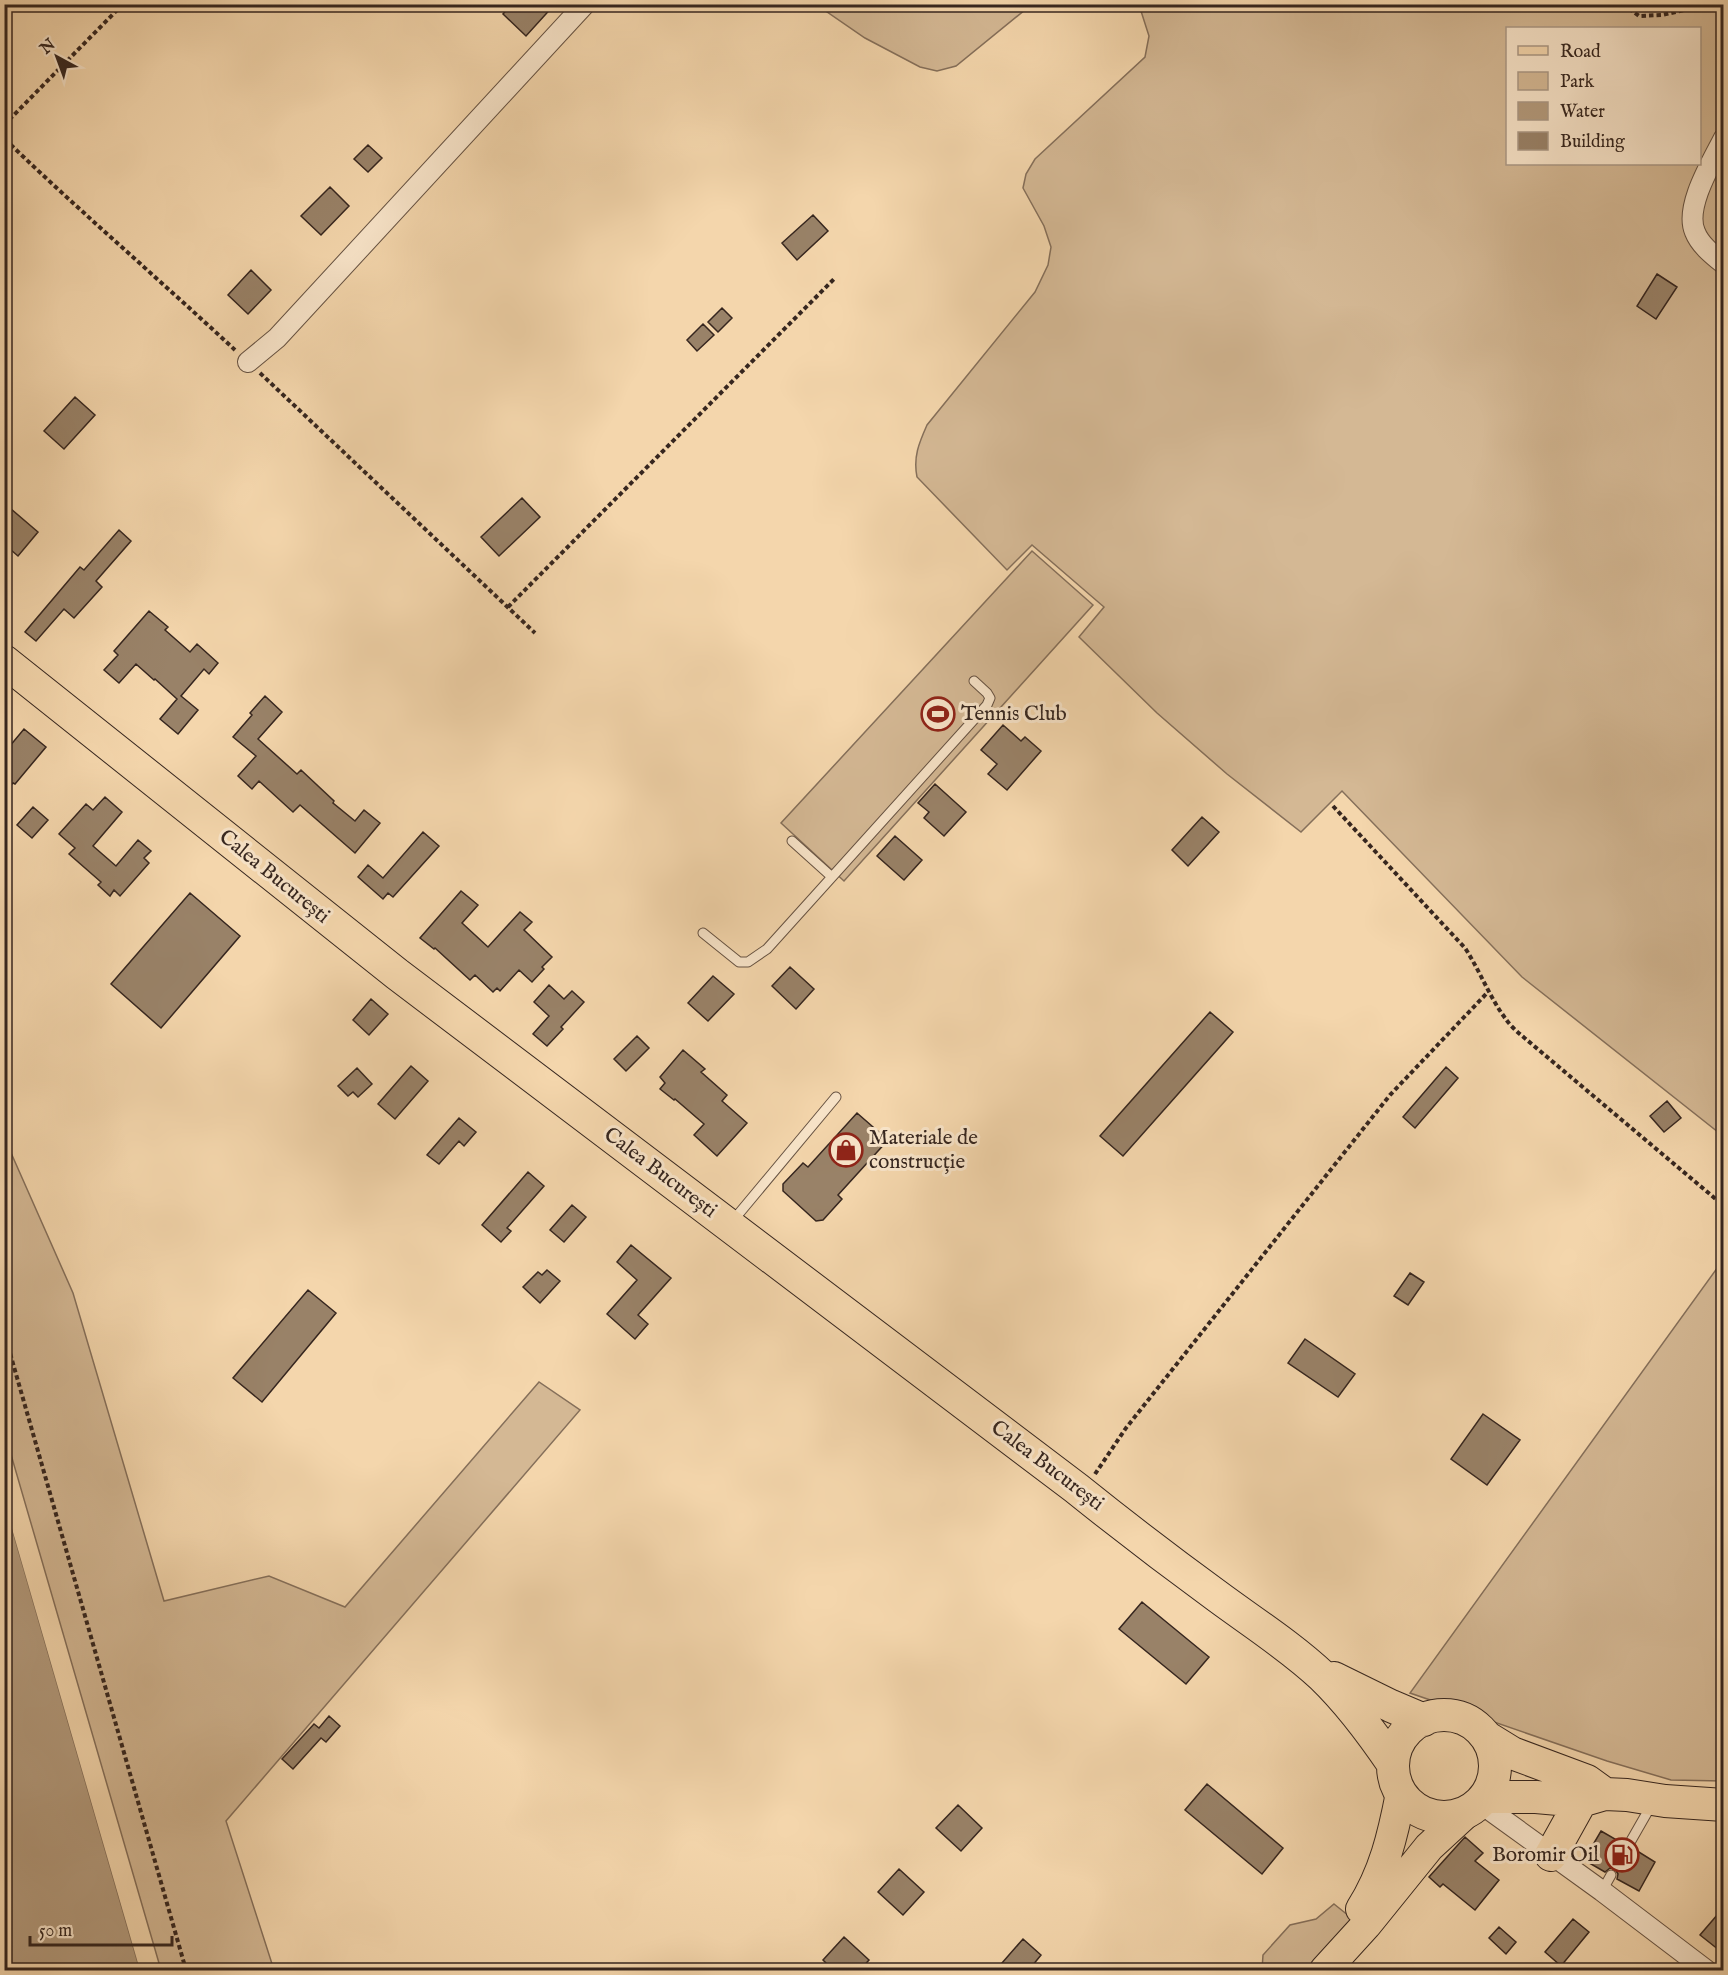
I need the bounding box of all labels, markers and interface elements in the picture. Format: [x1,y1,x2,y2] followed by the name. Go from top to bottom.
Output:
[27,27,87,87] north arrow
[1506,27,1701,165] legend
[36,35,60,60] text: N
[1560,41,1601,64] text: Road
[1560,71,1595,94] text: Park
[1560,101,1605,124] text: Water
[1560,131,1625,154] text: Building
[920,696,956,732] sports icon: Tennis Club
[961,701,1067,728] place label: Tennis Club
[213,824,335,930] street label: Calea București
[598,1122,722,1224] street label: Calea București
[869,1125,978,1176] place label: Materiale de construcție
[828,1132,864,1168] shop icon: Materiale de construcție
[985,1415,1109,1517] street label: Calea București
[1604,1837,1640,1873] fuel station icon: Boromir Oil
[1492,1842,1599,1869] place label: Boromir Oil
[30,1909,172,1947] scale bar
[39,1920,72,1943] text: 50 m

